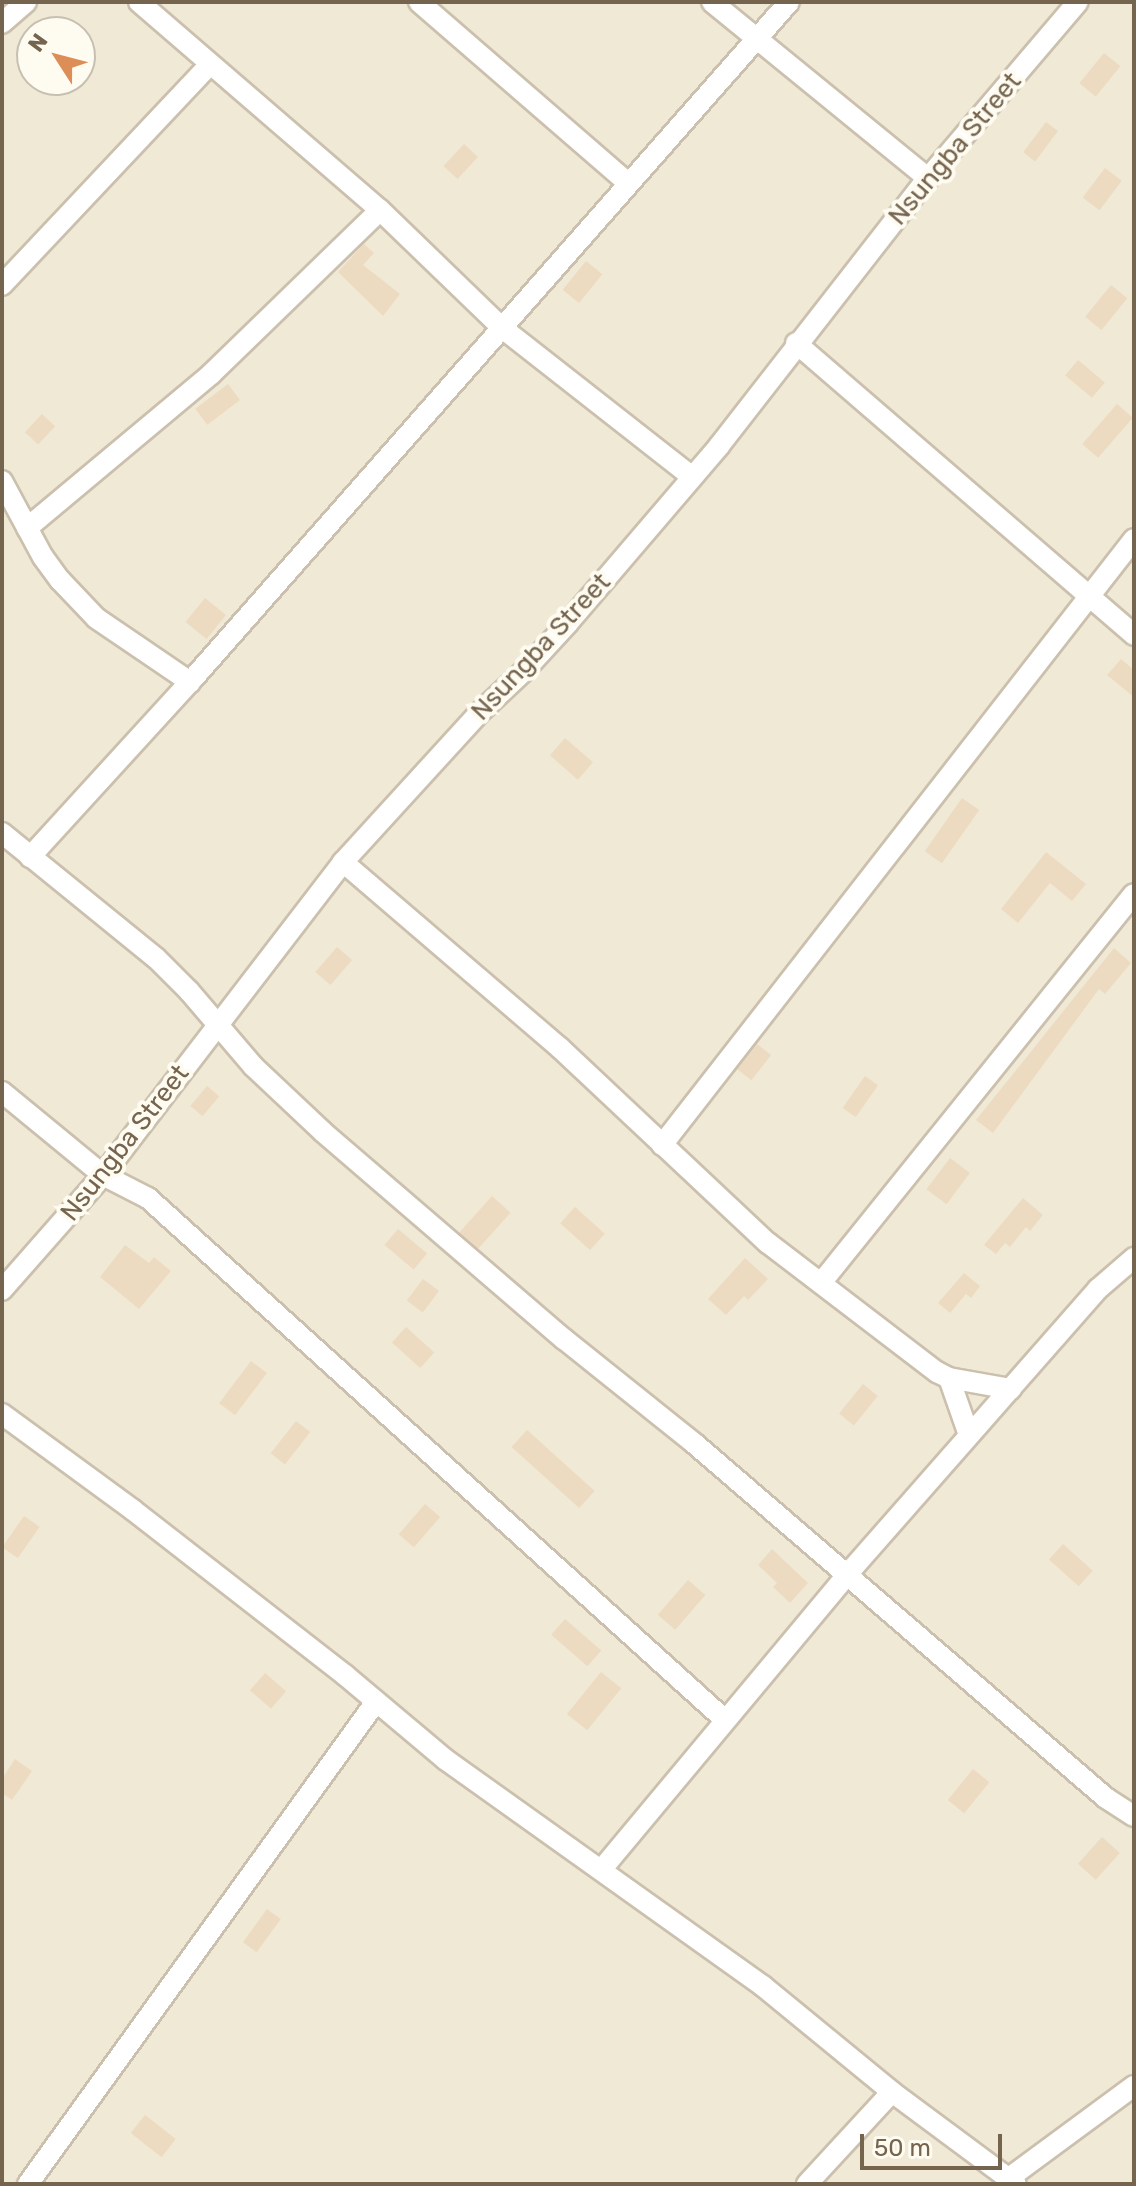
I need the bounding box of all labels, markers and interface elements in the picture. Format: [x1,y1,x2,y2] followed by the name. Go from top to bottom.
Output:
[16,16,96,96] north arrow
[22,28,53,57] text: N
[882,66,1028,232] street label: Nsungba Street
[465,567,617,727] street label: Nsungba Street
[54,1059,196,1227] street label: Nsungba Street
[864,2118,1006,2168] scale bar
[874,2134,931,2162] text: 50 m

